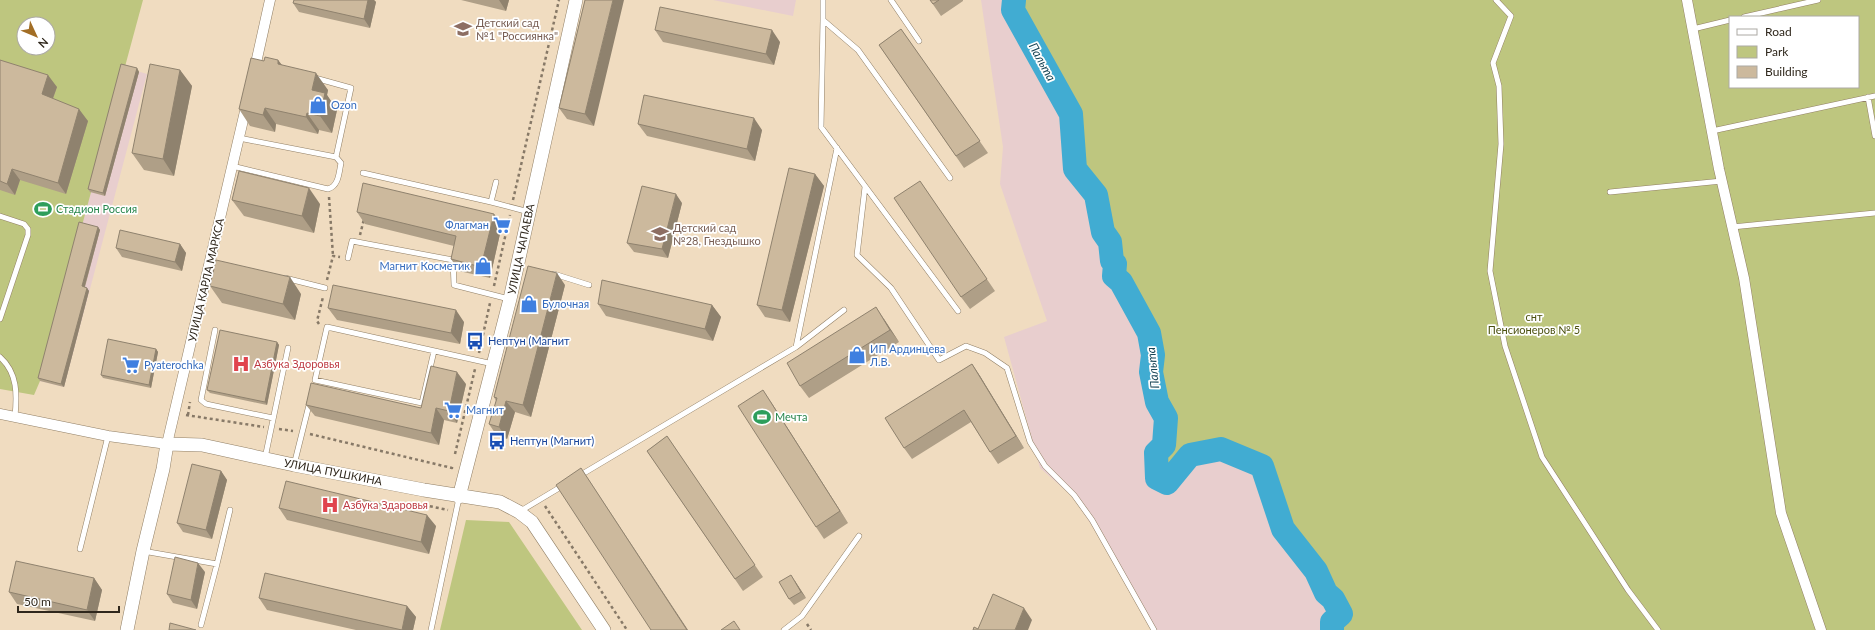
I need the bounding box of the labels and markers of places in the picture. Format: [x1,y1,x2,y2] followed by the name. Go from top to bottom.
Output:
[476,16,558,42] place label: Детский сад №1 "Россиянка"
[453,19,473,39] school or university icon: Детский сад №1 "Россиянка"
[308,95,328,115] shop icon: Ozon
[331,98,357,111] place label: Ozon
[33,199,53,219] sports icon: Стадион Россия
[56,202,137,215] place label: Стадион Россия
[492,215,512,235] supermarket icon: Флагман
[445,218,489,231] place label: Флагман
[673,221,761,247] place label: Детский сад №28, Гнездышко
[650,224,670,244] school or university icon: Детский сад №28, Гнездышко
[473,256,493,276] shop icon: Магнит Косметик
[380,259,470,272] place label: Магнит Косметик
[519,294,539,314] shop icon: Булочная
[542,297,589,310] place label: Булочная
[465,331,485,351] bus stop icon: Нептун (Магнит
[488,334,570,347] place label: Нептун (Магнит
[869,342,945,368] place label: ИП Ардинцева Л.В.
[847,345,867,365] shop icon: ИП Ардинцева Л.В.
[231,354,251,374] hospital icon: Азбука Здоровья
[121,355,141,375] supermarket icon: Pyaterochka
[254,357,340,370] place label: Азбука Здоровья
[144,358,204,371] place label: Pyaterochka
[443,400,463,420] supermarket icon: Магнит
[466,403,505,416] place label: Магнит
[752,407,772,427] sports icon: Мечта
[775,410,808,423] place label: Мечта
[487,431,507,451] bus stop icon: Нептун (Магнит)
[510,434,594,447] place label: Нептун (Магнит)
[320,495,340,515] hospital icon: Азбука Здаровья
[343,498,428,511] place label: Азбука Здаровья

